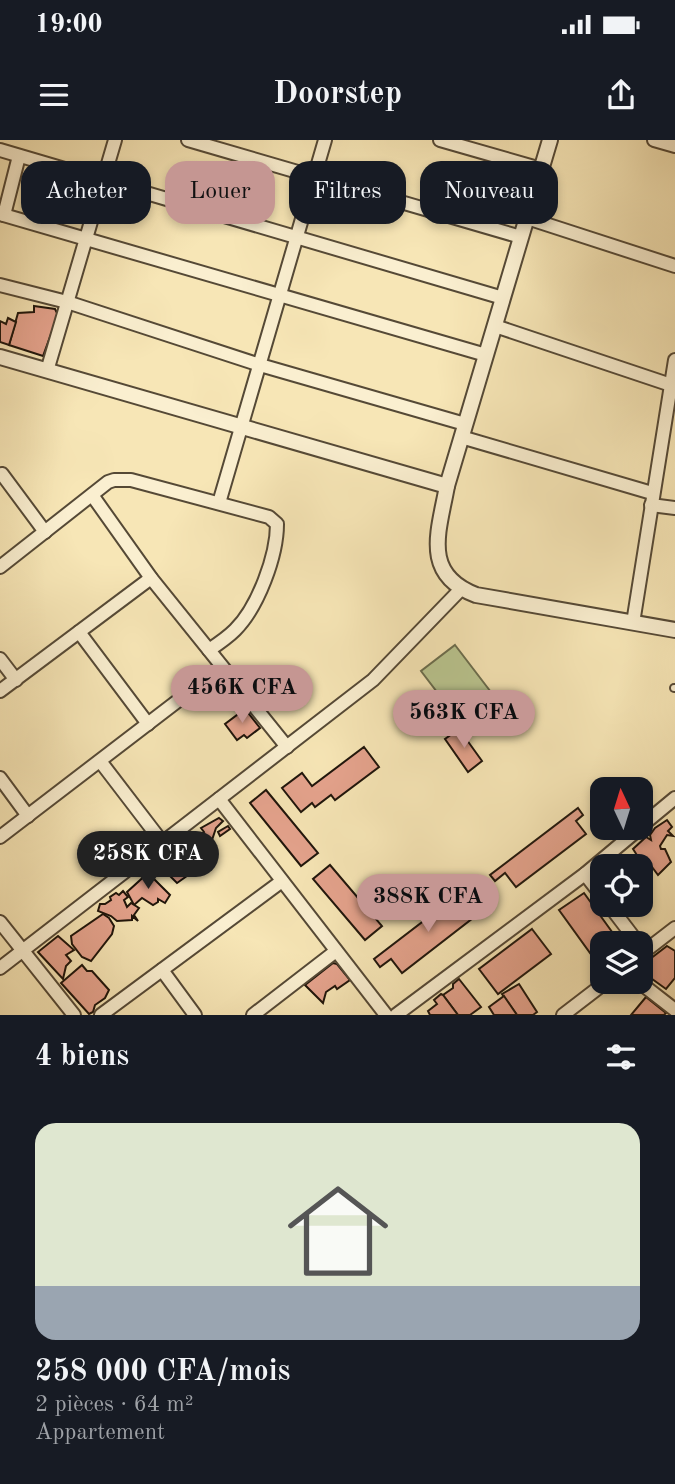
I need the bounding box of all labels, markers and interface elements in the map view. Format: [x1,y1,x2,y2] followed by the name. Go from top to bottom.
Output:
[35,12,103,38] text: 19:00
[35,76,73,114] icon: menu
[602,76,640,114] icon: share
[273,79,402,111] text: Doorstep
[21,161,151,224] chip: Acheter
[165,161,275,224] chip: Louer
[289,161,406,224] chip: Filtres
[420,161,558,224] chip: Nouveau
[170,666,314,725] pin: 456K CFA
[187,676,297,699] text: 456K CFA
[392,690,536,750] pin: 563K CFA
[409,701,519,724] text: 563K CFA
[590,777,653,840] north arrow
[590,777,653,994] map controls
[76,832,220,891] pin: 258K CFA
[93,842,203,865] text: 258K CFA
[590,854,653,917] button: locate
[356,874,500,934] pin: 388K CFA
[373,885,483,908] text: 388K CFA
[590,931,653,994] button: layers
[602,1038,640,1076] icon: filters
[35,1042,129,1072] text: 4 biens
[275,1168,401,1294] icon: home
[35,1357,290,1387] text: 258 000 CFA/mois
[35,1393,194,1416] text: 2 pièces · 64 m²
[35,1421,165,1444] text: Appartement

